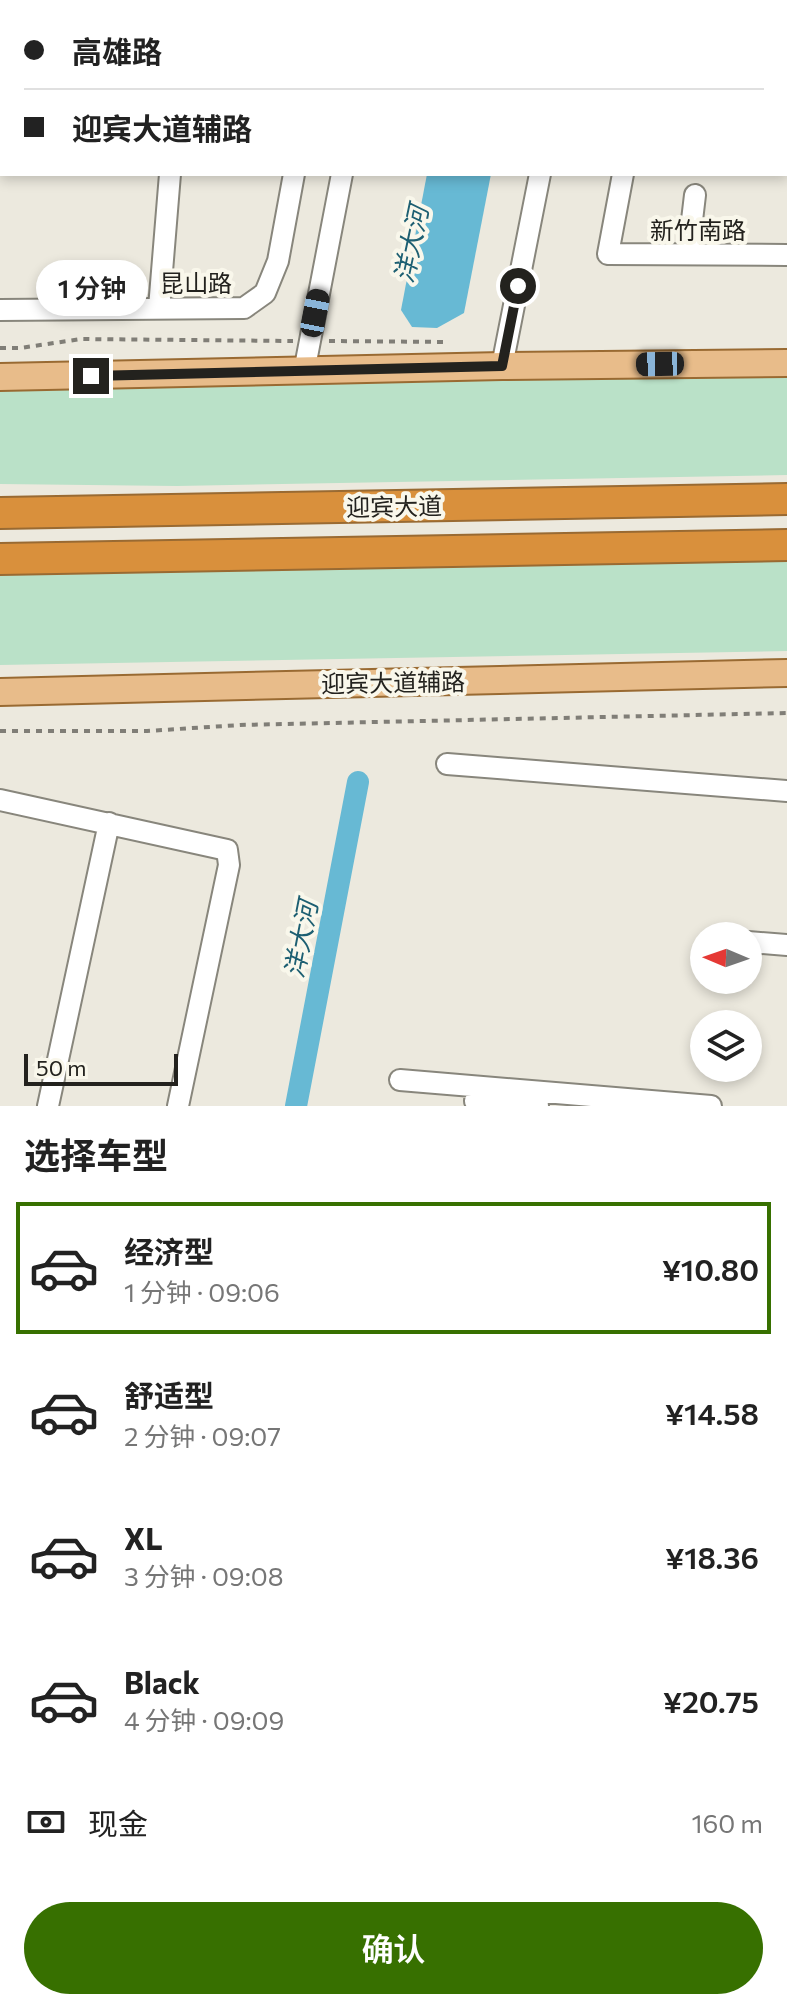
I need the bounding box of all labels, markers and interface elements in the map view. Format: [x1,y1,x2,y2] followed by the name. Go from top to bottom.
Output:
[72,32,162,69] text: 高雄路
[72,109,252,146] text: 迎宾大道辅路
[387,198,434,285] water label: 洋大河
[650,215,746,244] street label: 新竹南路
[35,260,147,316] callout: 1 分钟
[160,268,232,297] street label: 昆山路
[500,268,536,304] route start
[58,272,126,303] text: 1 分钟
[299,287,331,339] car
[636,352,684,376] car
[73,358,109,394] route end
[346,491,442,521] street label: 迎宾大道
[321,666,465,698] street label: 迎宾大道辅路
[277,893,324,980] water label: 洋大河
[690,922,762,994] north arrow
[690,922,762,1082] map controls
[690,1010,762,1082] button: layers
[24,1050,178,1086] scale bar
[36,1054,86,1081] text: 50 m
[24,1132,168,1176] text: 选择车型
[28,1232,100,1304] icon: car
[124,1232,214,1269] text: 经济型
[662,1250,759,1287] text: ¥10.80
[124,1276,280,1307] text: 1 分钟 · 09:06
[28,1376,100,1448] icon: car
[124,1376,214,1413] text: 舒适型
[665,1394,759,1431] text: ¥14.58
[124,1420,281,1451] text: 2 分钟 · 09:07
[124,1519,163,1556] text: XL
[28,1520,100,1592] icon: car
[665,1538,759,1575] text: ¥18.36
[124,1560,284,1591] text: 3 分钟 · 09:08
[124,1663,200,1700] text: Black
[28,1664,100,1736] icon: car
[663,1682,759,1719] text: ¥20.75
[124,1704,284,1735] text: 4 分钟 · 09:09
[24,1800,68,1844] icon: cash
[88,1804,148,1841] text: 现金
[691,1807,763,1838] text: 160 m
[24,1902,763,1994] button: 确认

